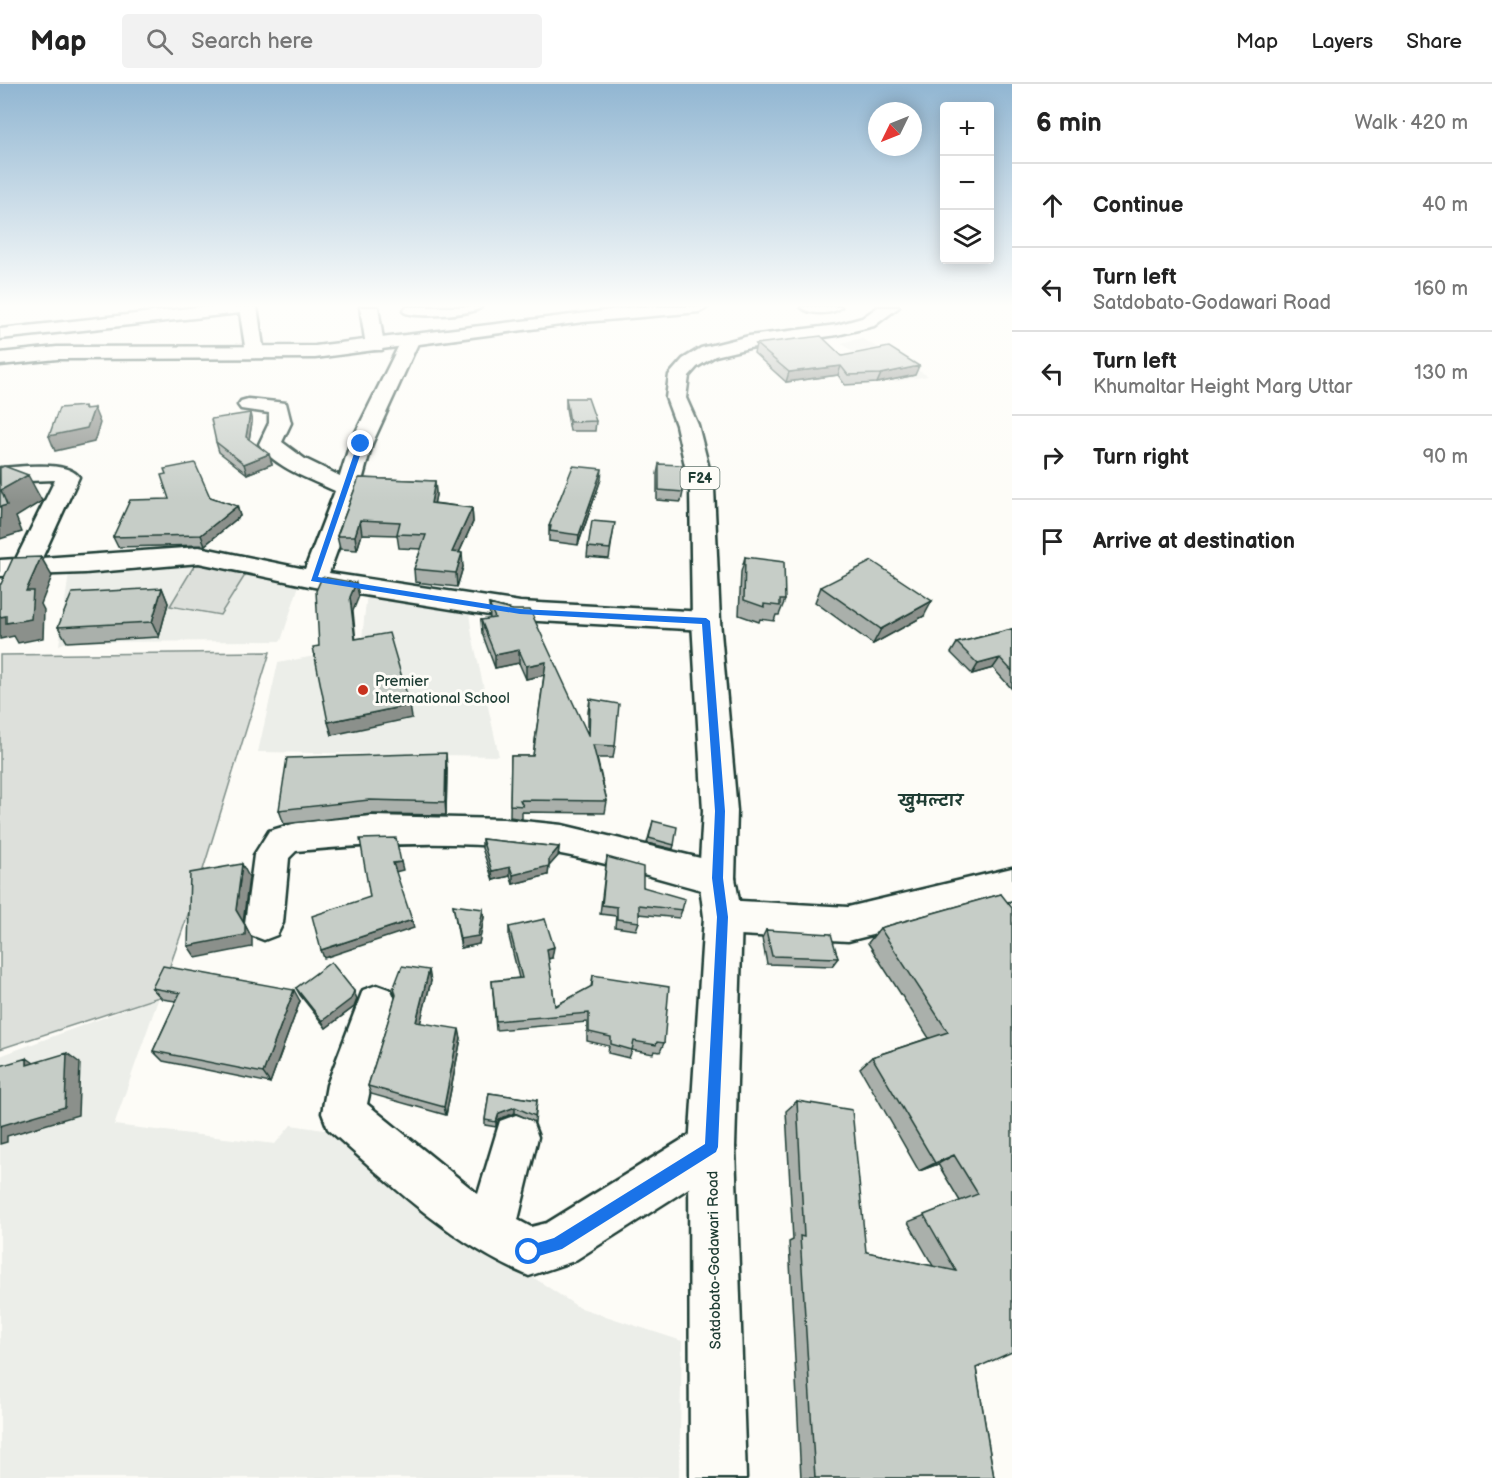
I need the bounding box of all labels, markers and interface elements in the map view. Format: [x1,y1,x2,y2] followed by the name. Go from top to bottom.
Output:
[122,14,542,68] search box
[30,25,86,58] text: Map
[143,25,176,58] icon: search
[191,28,313,55] text: Search here
[1236,29,1278,54] text: Map
[1311,29,1373,54] text: Layers
[1406,29,1462,54] text: Share
[868,102,922,156] north arrow
[940,102,994,264] map controls
[940,102,994,156] button: +
[1036,108,1102,139] text: 6 min
[1355,111,1468,135] text: Walk · 420 m
[940,156,994,210] button: −
[1036,189,1069,222] icon: ahead
[1093,192,1183,219] text: Continue
[1422,193,1468,217] text: 40 m
[940,210,994,264] button: layers
[1093,264,1177,291] text: Turn left
[1036,273,1069,306] icon: left
[1414,277,1468,301] text: 160 m
[1093,291,1331,315] text: Satdobato-Godawari Road
[1093,348,1177,375] text: Turn left
[1036,357,1069,390] icon: left
[1414,361,1468,385] text: 130 m
[1093,375,1352,399] text: Khumaltar Height Marg Uttar
[347,430,373,456] route end
[1036,441,1069,474] icon: right
[1093,444,1189,471] text: Turn right
[1423,445,1468,469] text: 90 m
[680,467,720,489] road number: F24
[1036,525,1069,558] icon: arrive
[1093,528,1295,555] text: Arrive at destination
[375,672,510,708] place label: Premier International School
[356,683,370,697] marker: Premier International School
[897,792,965,813] district label: खुमल्टार
[703,1171,726,1349] street label: Satdobato-Godawari Road
[515,1238,541,1264] route start

